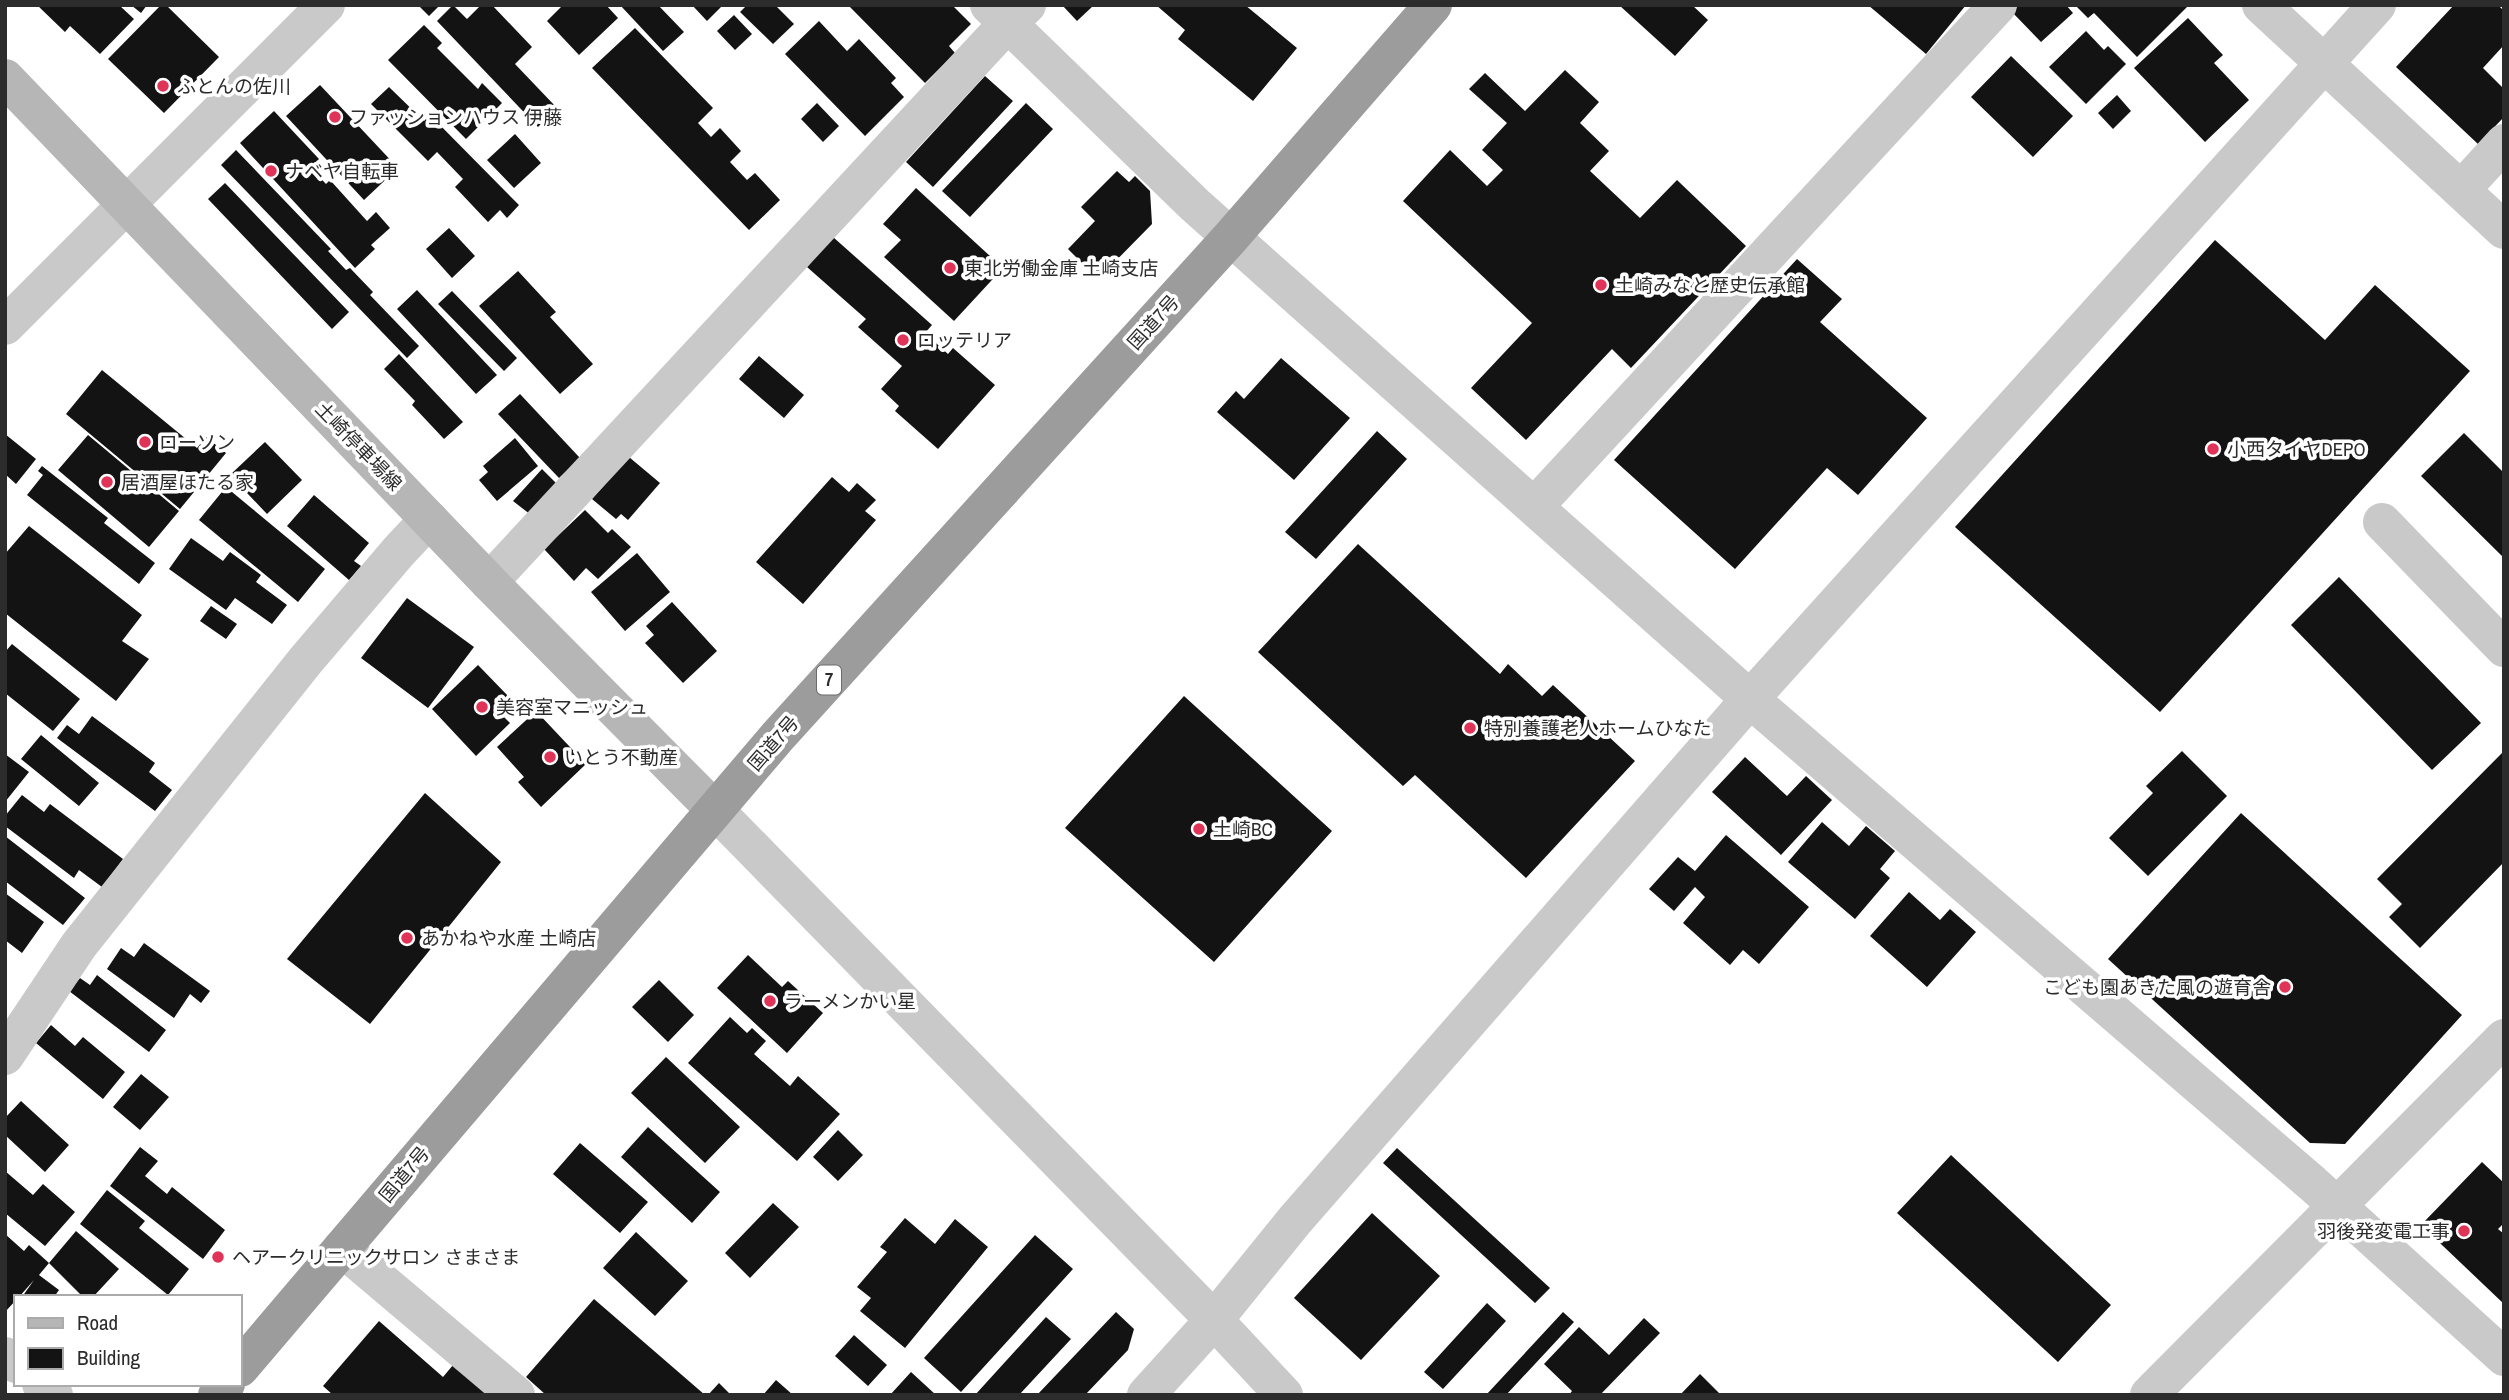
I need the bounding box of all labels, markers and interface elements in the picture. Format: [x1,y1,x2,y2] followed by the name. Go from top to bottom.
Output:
[177,73,291,99] place label: ふとんの佐川
[155,78,171,94] marker: ふとんの佐川
[349,104,562,130] place label: ファッションハウス 伊藤
[327,109,343,125] marker: ファッションハウス 伊藤
[285,158,399,184] place label: ナベヤ自転車
[263,163,279,179] marker: ナベヤ自転車
[964,255,1158,281] place label: 東北労働金庫 土崎支店
[942,260,958,276] marker: 東北労働金庫 土崎支店
[1615,272,1805,298] place label: 土崎みなと歴史伝承館
[1593,277,1609,293] marker: 土崎みなと歴史伝承館
[1121,289,1185,355] street label: 国道7号
[917,327,1012,353] place label: ロッテリア
[895,332,911,348] marker: ロッテリア
[310,396,408,496] street label: 土崎停車場線
[159,429,235,455] place label: ローソン
[137,434,153,450] marker: ローソン
[2227,436,2366,462] place label: 小西タイヤDEPO
[2205,441,2221,457] marker: 小西タイヤDEPO
[121,469,254,495] place label: 居酒屋ほたる家
[99,474,115,490] marker: 居酒屋ほたる家
[817,666,841,694] road number: 7
[496,694,648,720] place label: 美容室マニッシュ
[474,699,490,715] marker: 美容室マニッシュ
[742,710,804,776] street label: 国道7号
[1484,715,1711,741] place label: 特別養護老人ホームひなた
[1462,720,1478,736] marker: 特別養護老人ホームひなた
[564,744,678,770] place label: いとう不動産
[542,749,558,765] marker: いとう不動産
[1213,816,1273,842] place label: 土崎BC
[1191,821,1207,837] marker: 土崎BC
[421,925,596,951] place label: あかねや水産 土崎店
[399,930,415,946] marker: あかねや水産 土崎店
[2043,974,2271,1000] place label: こども園あきた風の遊育舎
[2277,979,2293,995] marker: こども園あきた風の遊育舎
[784,988,916,1014] place label: ラーメンかい星
[762,993,778,1009] marker: ラーメンかい星
[373,1140,435,1208] street label: 国道7号
[2317,1218,2450,1244] place label: 羽後発変電工事
[2456,1223,2472,1239] marker: 羽後発変電工事
[232,1244,520,1270] place label: ヘアークリニックサロン さまさま
[210,1249,226,1265] marker: ヘアークリニックサロン さまさま
[14,1295,242,1386] legend
[77,1308,118,1337] text: Road
[77,1343,141,1372] text: Building

